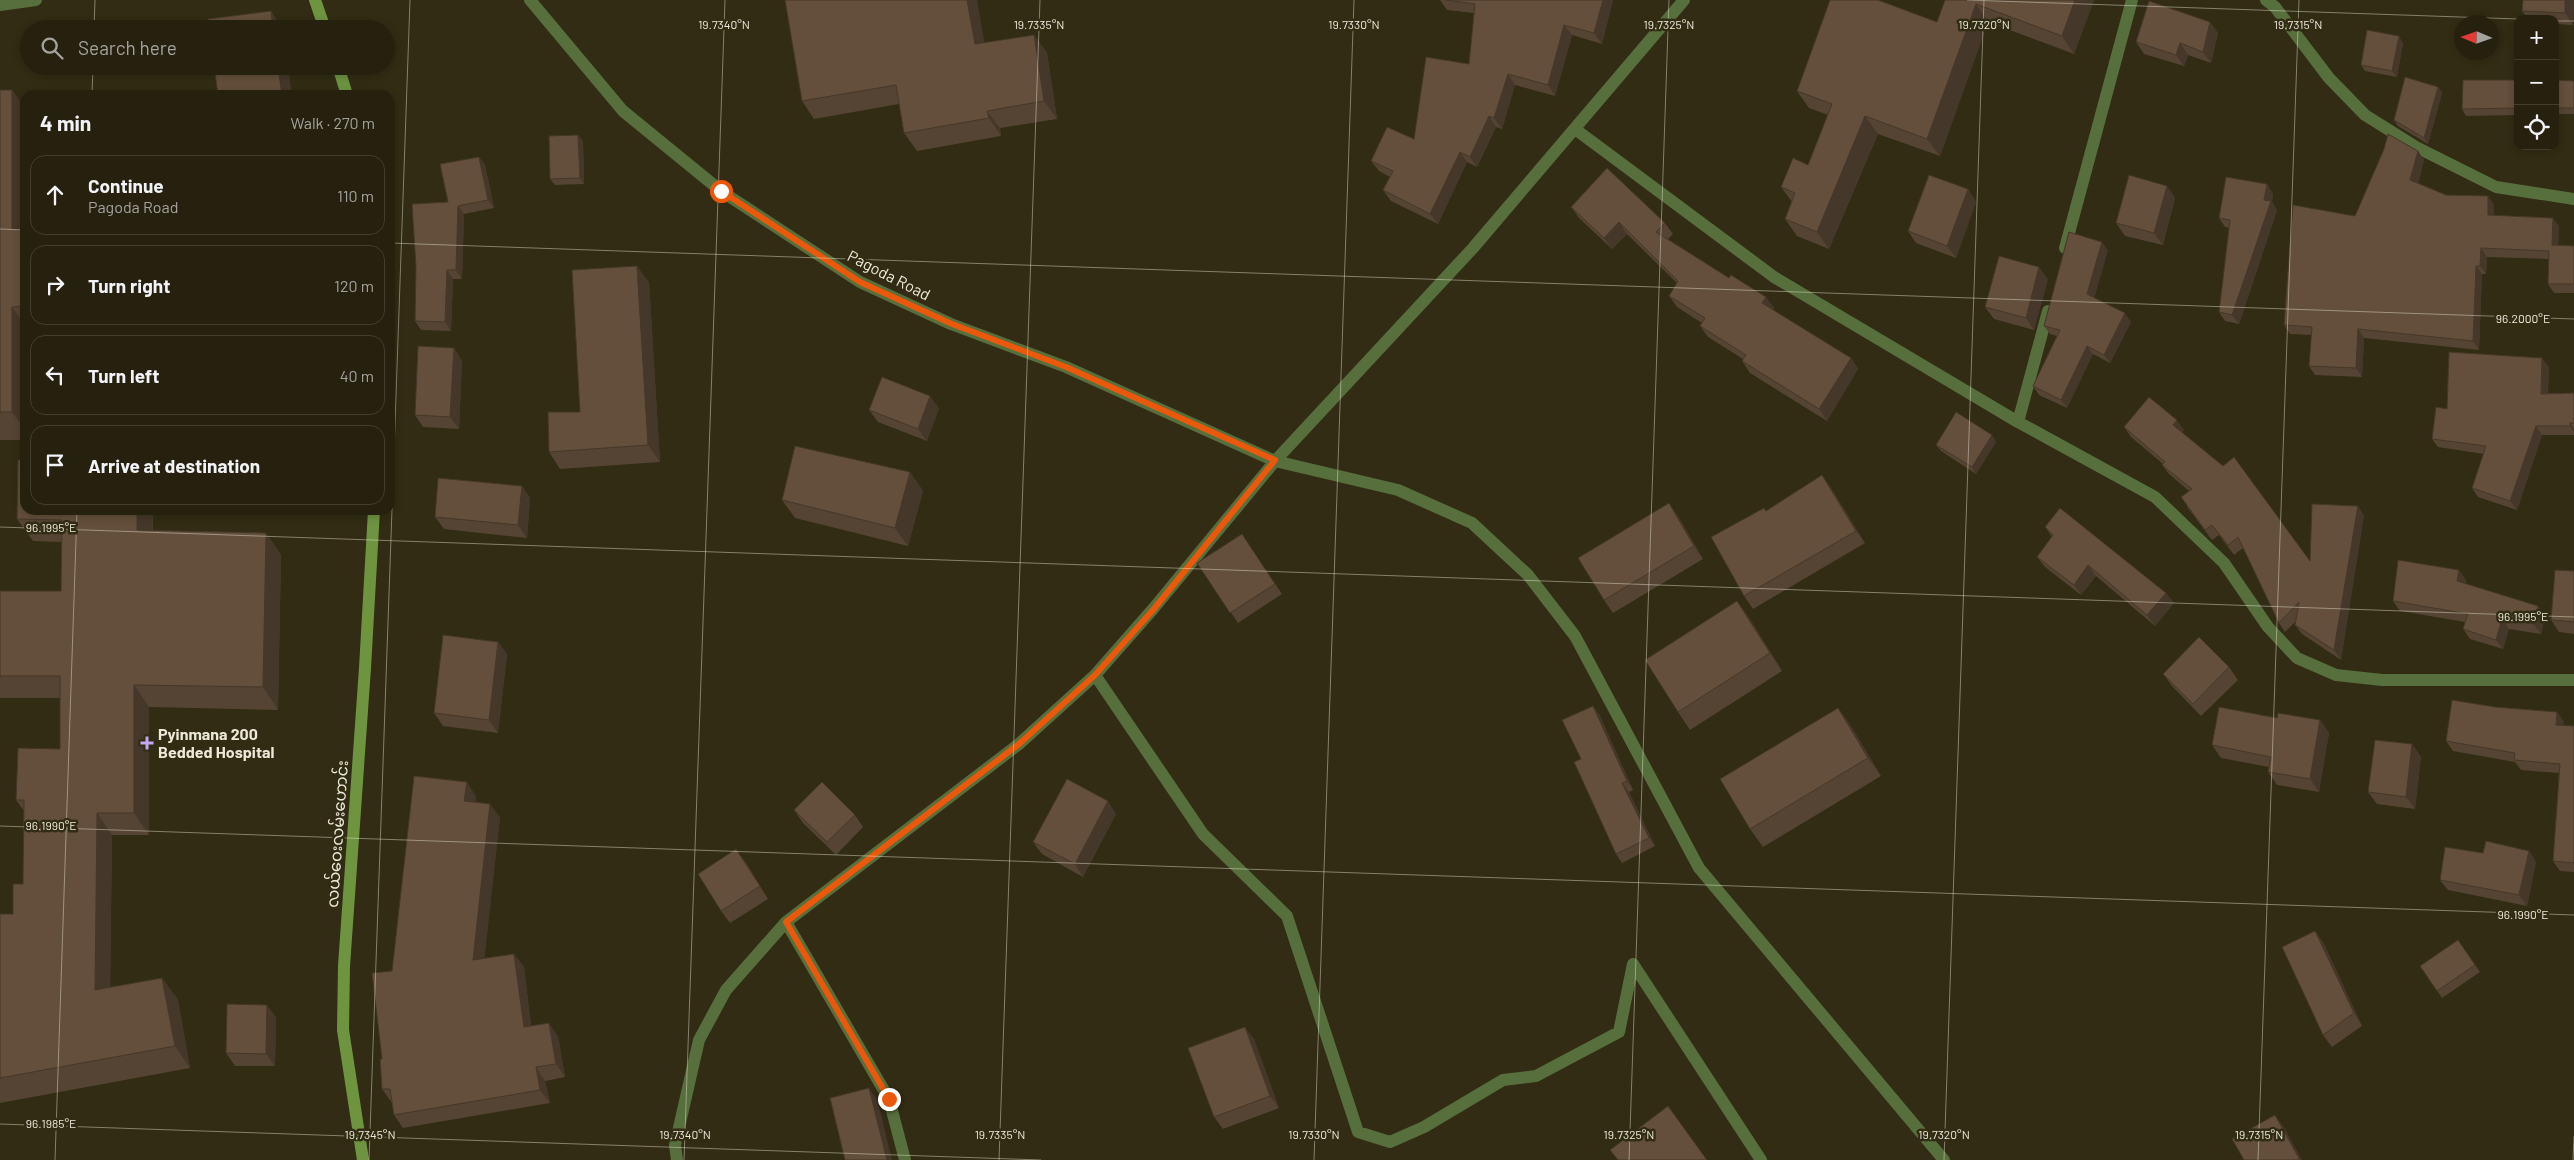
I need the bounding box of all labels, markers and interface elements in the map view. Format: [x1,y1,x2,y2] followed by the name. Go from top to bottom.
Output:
[2454,15,2499,60] north arrow
[2514,15,2559,150] map controls
[2514,15,2559,60] button: +
[698,17,750,31] text: 19.7340°N
[1014,17,1064,31] text: 19.7335°N
[1328,17,1380,31] text: 19.7330°N
[1644,17,1694,31] text: 19.7325°N
[1958,17,2010,31] text: 19.7320°N
[2274,17,2322,31] text: 19.7315°N
[20,20,395,75] search box
[38,34,66,62] icon: search
[78,36,177,59] text: Search here
[2514,60,2559,105] button: −
[2514,105,2559,150] button: locate
[40,110,91,135] text: 4 min
[290,113,375,132] text: Walk · 270 m
[88,174,164,197] text: Continue
[710,180,733,203] route start
[41,181,69,209] icon: ahead
[337,186,374,205] text: 110 m
[88,197,178,216] text: Pagoda Road
[845,246,934,304] street label: Pagoda Road
[41,271,69,299] icon: right
[88,274,170,297] text: Turn right
[334,276,374,295] text: 120 m
[2496,311,2550,325] text: 96.2000°E
[41,361,69,389] icon: left
[88,364,159,387] text: Turn left
[340,366,374,385] text: 40 m
[41,451,69,479] icon: arrive
[88,454,260,477] text: Arrive at destination
[26,520,76,534] text: 96.1995°E
[2498,609,2548,623] text: 96.1995°E
[158,724,274,761] place label: Pyinmana 200 Bedded Hospital
[140,736,154,750] marker: Pyinmana 200 Bedded Hospital
[321,760,351,908] street label: လယ်ဝေးလမ်းဟောင်း
[25,818,77,832] text: 96.1990°E
[2497,907,2549,921] text: 96.1990°E
[878,1088,901,1111] route end
[26,1116,76,1130] text: 96.1985°E
[344,1127,396,1141] text: 19.7345°N
[659,1127,711,1141] text: 19.7340°N
[975,1127,1025,1141] text: 19.7335°N
[1288,1127,1340,1141] text: 19.7330°N
[1604,1127,1654,1141] text: 19.7325°N
[1918,1127,1970,1141] text: 19.7320°N
[2235,1127,2283,1141] text: 19.7315°N

